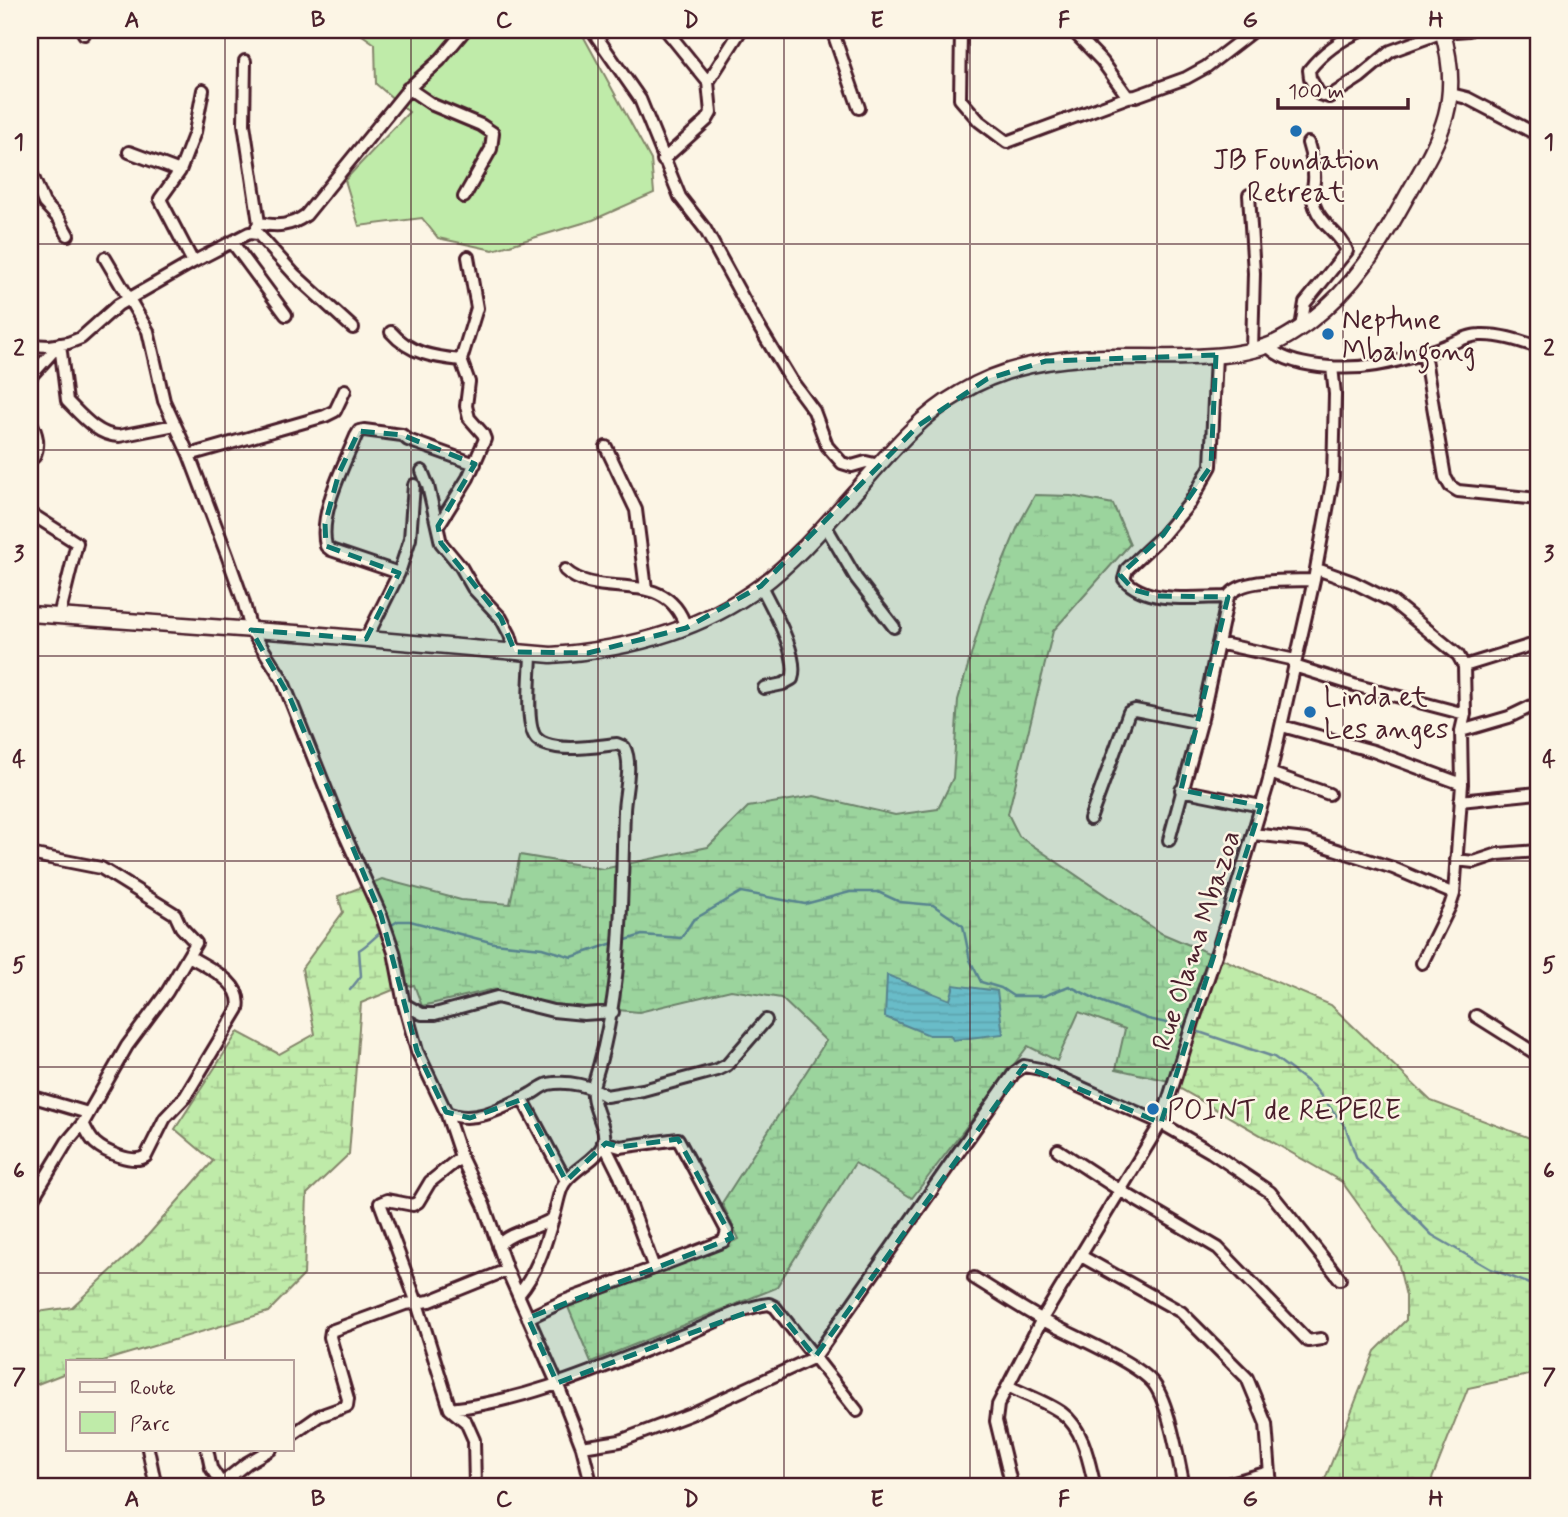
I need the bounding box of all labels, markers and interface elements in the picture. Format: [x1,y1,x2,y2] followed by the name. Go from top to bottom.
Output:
[124,6,140,36] text: A
[311,6,326,36] text: B
[496,6,513,36] text: C
[683,6,699,36] text: D
[870,6,884,36] text: E
[1058,6,1070,36] text: F
[1242,6,1258,36] text: G
[1428,6,1444,36] text: H
[1278,66,1407,110] scale bar
[1288,78,1344,106] text: 100 m
[1288,123,1304,139] marker: JB Foundation Retreat
[14,128,24,158] text: 1
[1544,128,1554,158] text: 1
[1213,143,1379,212] place label: JB Foundation Retreat
[1342,302,1475,374] place label: Neptune Mbalngong
[1320,326,1336,342] marker: Neptune Mbalngong
[13,334,25,364] text: 2
[1543,334,1555,364] text: 2
[14,540,25,570] text: 3
[1544,540,1555,570] text: 3
[1324,680,1448,749] place label: Linda et Les anges
[1302,704,1318,720] marker: Linda et Les anges
[12,745,26,775] text: 4
[1542,745,1556,775] text: 4
[1144,826,1250,1056] street label: Rue Olama Mbazoa
[12,951,26,981] text: 5
[1542,951,1556,981] text: 5
[1167,1093,1401,1130] place label: POINT de REPERE
[1145,1101,1161,1117] marker: POINT de REPERE
[13,1157,25,1187] text: 6
[1543,1157,1555,1187] text: 6
[66,1360,294,1450] legend
[12,1363,26,1393] text: 7
[1542,1363,1556,1393] text: 7
[130,1374,176,1402] text: Route
[130,1410,170,1438] text: Parc
[124,1485,140,1515] text: A
[311,1485,326,1515] text: B
[496,1485,513,1515] text: C
[683,1485,699,1515] text: D
[870,1485,884,1515] text: E
[1058,1485,1070,1515] text: F
[1242,1485,1258,1515] text: G
[1428,1485,1444,1515] text: H

